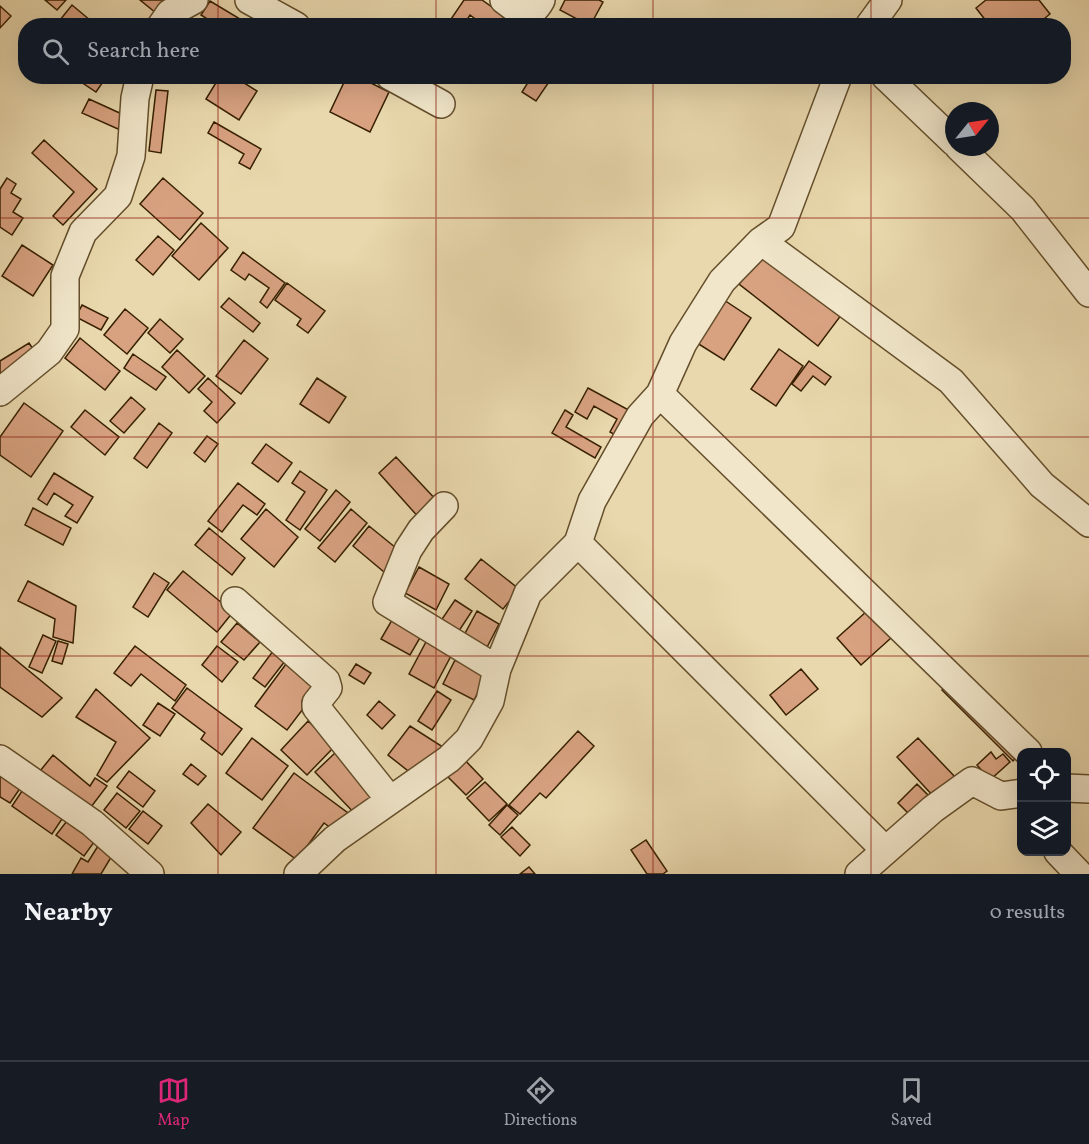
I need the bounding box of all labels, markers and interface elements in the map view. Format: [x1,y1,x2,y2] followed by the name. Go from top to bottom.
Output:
[18,18,1071,84] search box
[39,35,72,68] icon: search
[87,36,200,67] text: Search here
[945,102,999,156] north arrow
[1017,748,1071,856] map controls
[1017,748,1071,802] button: locate
[1017,802,1071,856] button: layers
[24,895,113,931] text: Nearby
[990,899,1065,927] text: 0 results
[157,1074,190,1132] tab: Map
[504,1074,577,1132] tab: Directions
[891,1074,932,1132] tab: Saved

